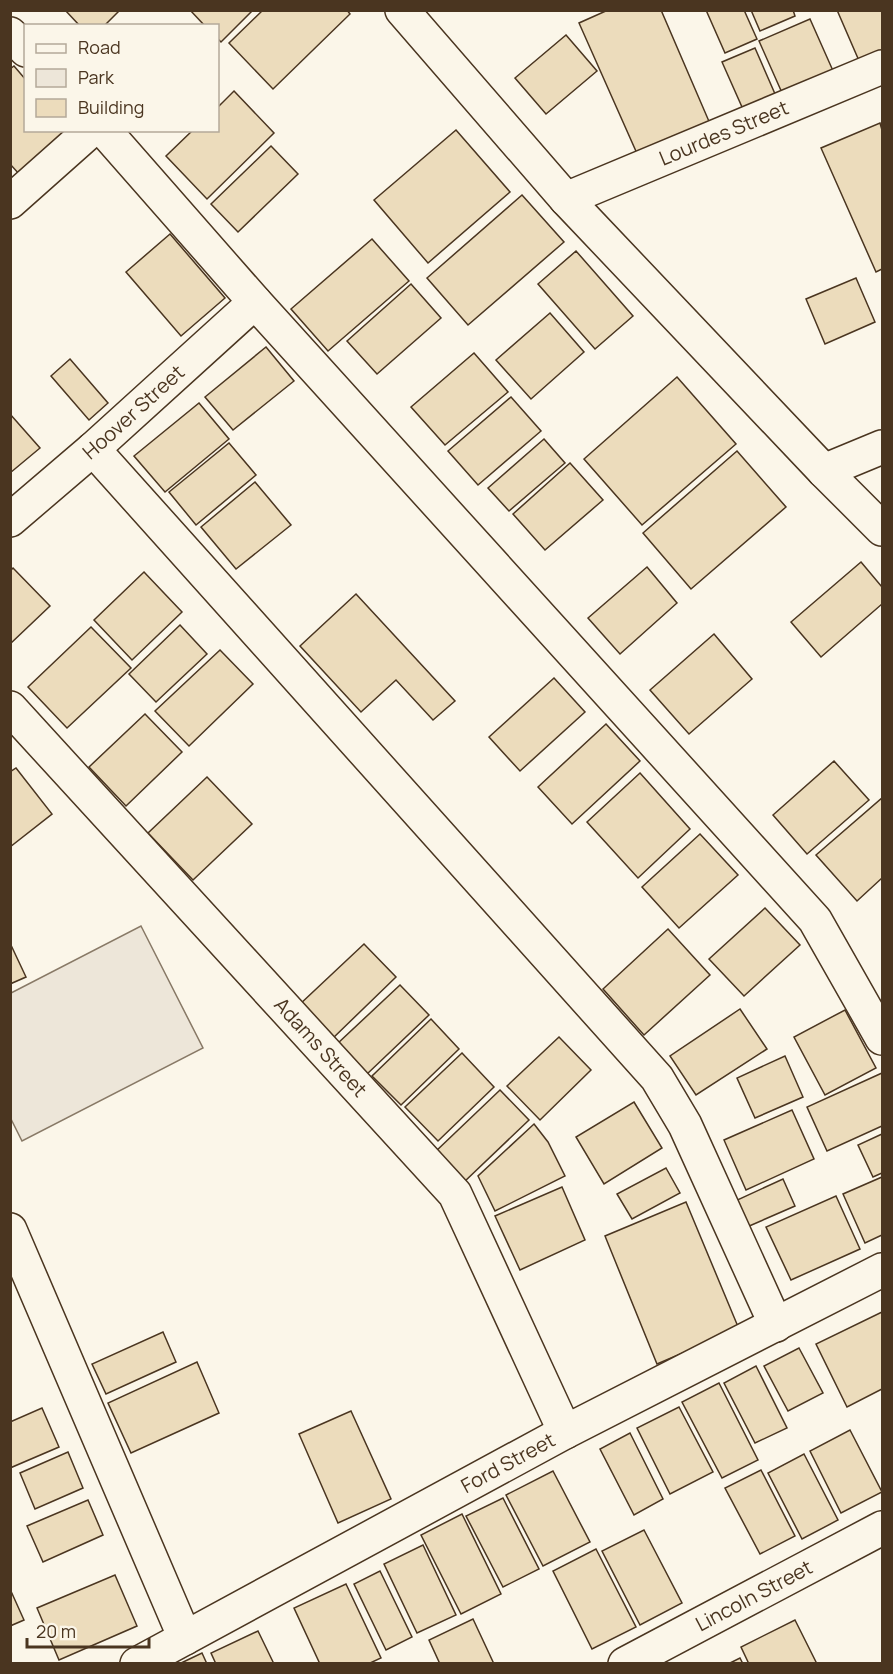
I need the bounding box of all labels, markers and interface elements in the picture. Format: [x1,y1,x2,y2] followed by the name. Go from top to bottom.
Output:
[24,24,219,132] legend
[78,35,121,59] text: Road
[78,65,115,89] text: Park
[655,94,792,172] street label: Lourdes Street
[78,95,144,119] text: Building
[77,359,190,465] street label: Hoover Street
[269,991,373,1102] street label: Adams Street
[456,1426,560,1499] street label: Ford Street
[691,1553,817,1637] street label: Lincoln Street
[27,1611,148,1649] scale bar
[36,1619,76,1643] text: 20 m

